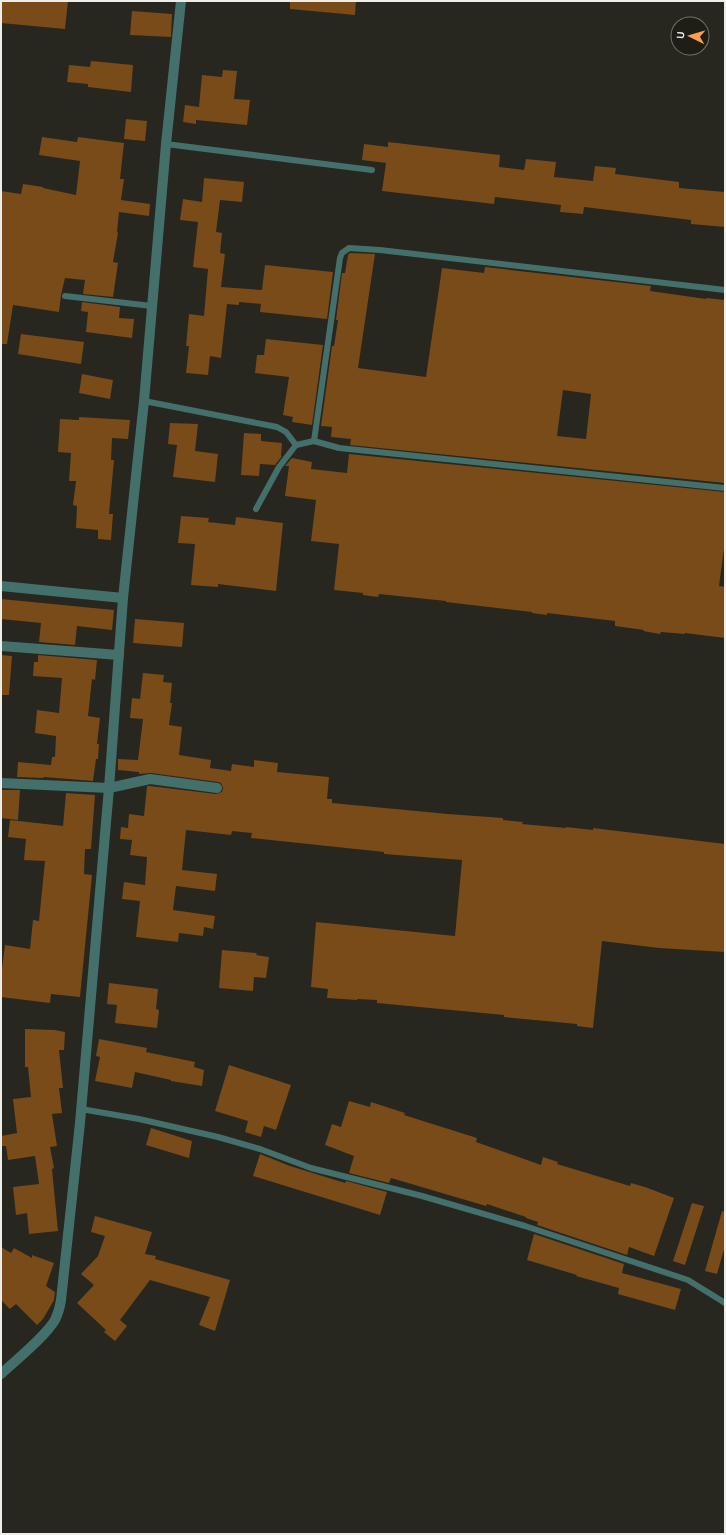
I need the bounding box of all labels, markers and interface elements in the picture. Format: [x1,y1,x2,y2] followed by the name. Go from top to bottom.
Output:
[670,16,710,56] north arrow
[674,31,687,40] text: U

